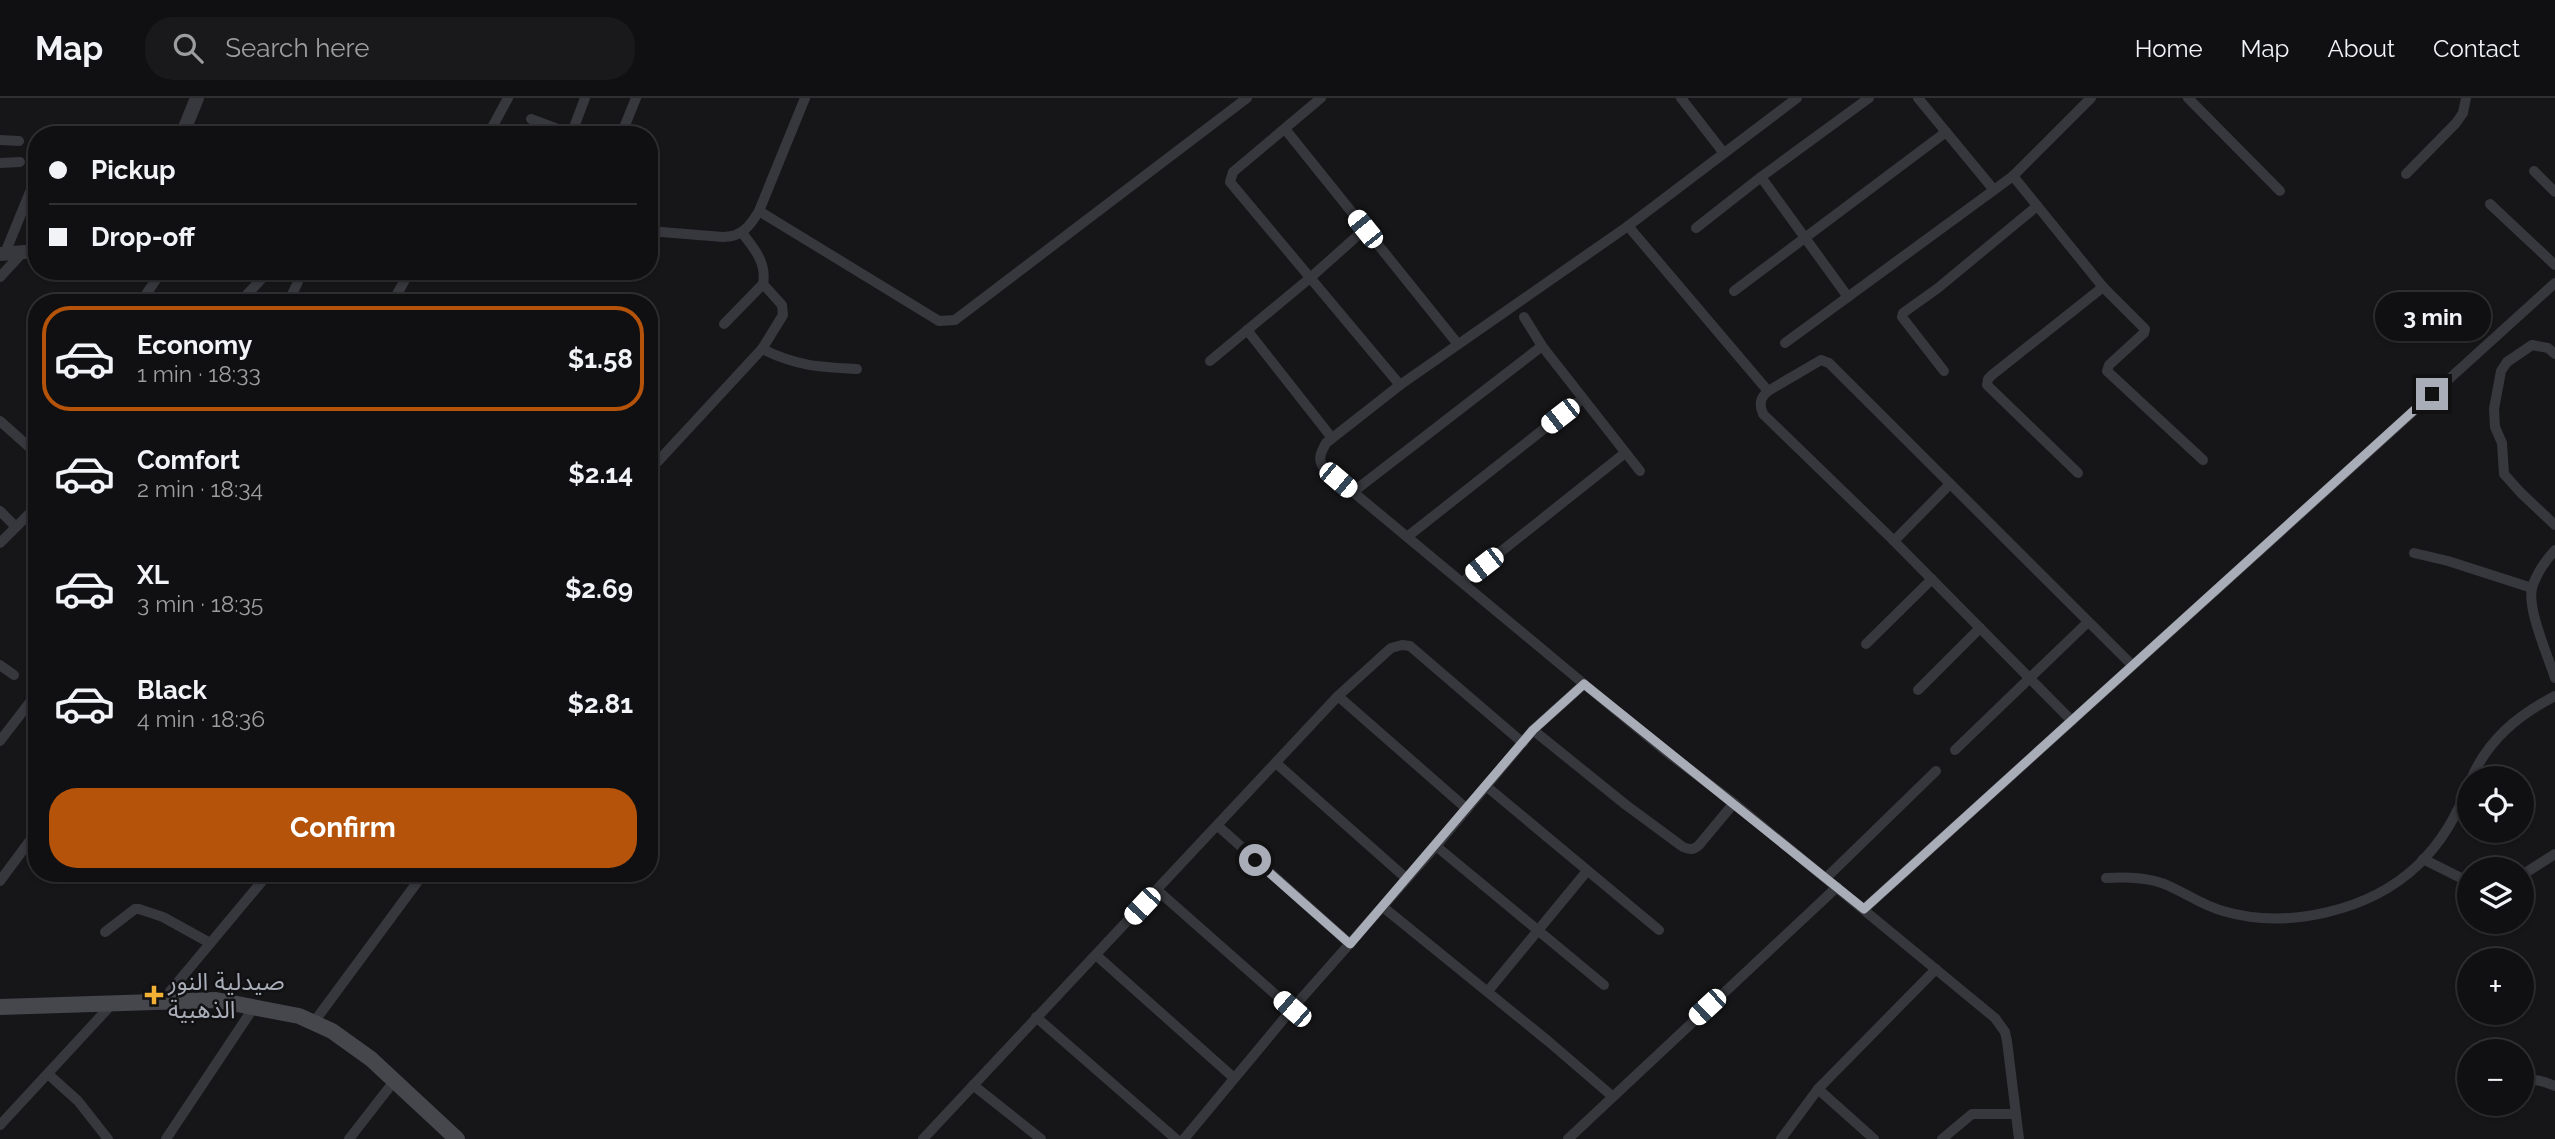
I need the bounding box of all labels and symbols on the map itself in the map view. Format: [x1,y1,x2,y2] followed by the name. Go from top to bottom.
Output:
[1344,206,1387,252] car
[2374,292,2490,342] callout: 3 min
[2416,378,2448,410] route end
[1537,395,1584,437] car
[1316,458,1361,502] car
[1461,544,1508,586] car
[1239,844,1271,876] route start
[1120,883,1165,929] car
[167,967,285,1024] place label: صيدلية النور الذهبية
[1685,985,1730,1029] car
[146,987,162,1003] marker: صيدلية النور الذهبية
[1270,987,1315,1031] car

